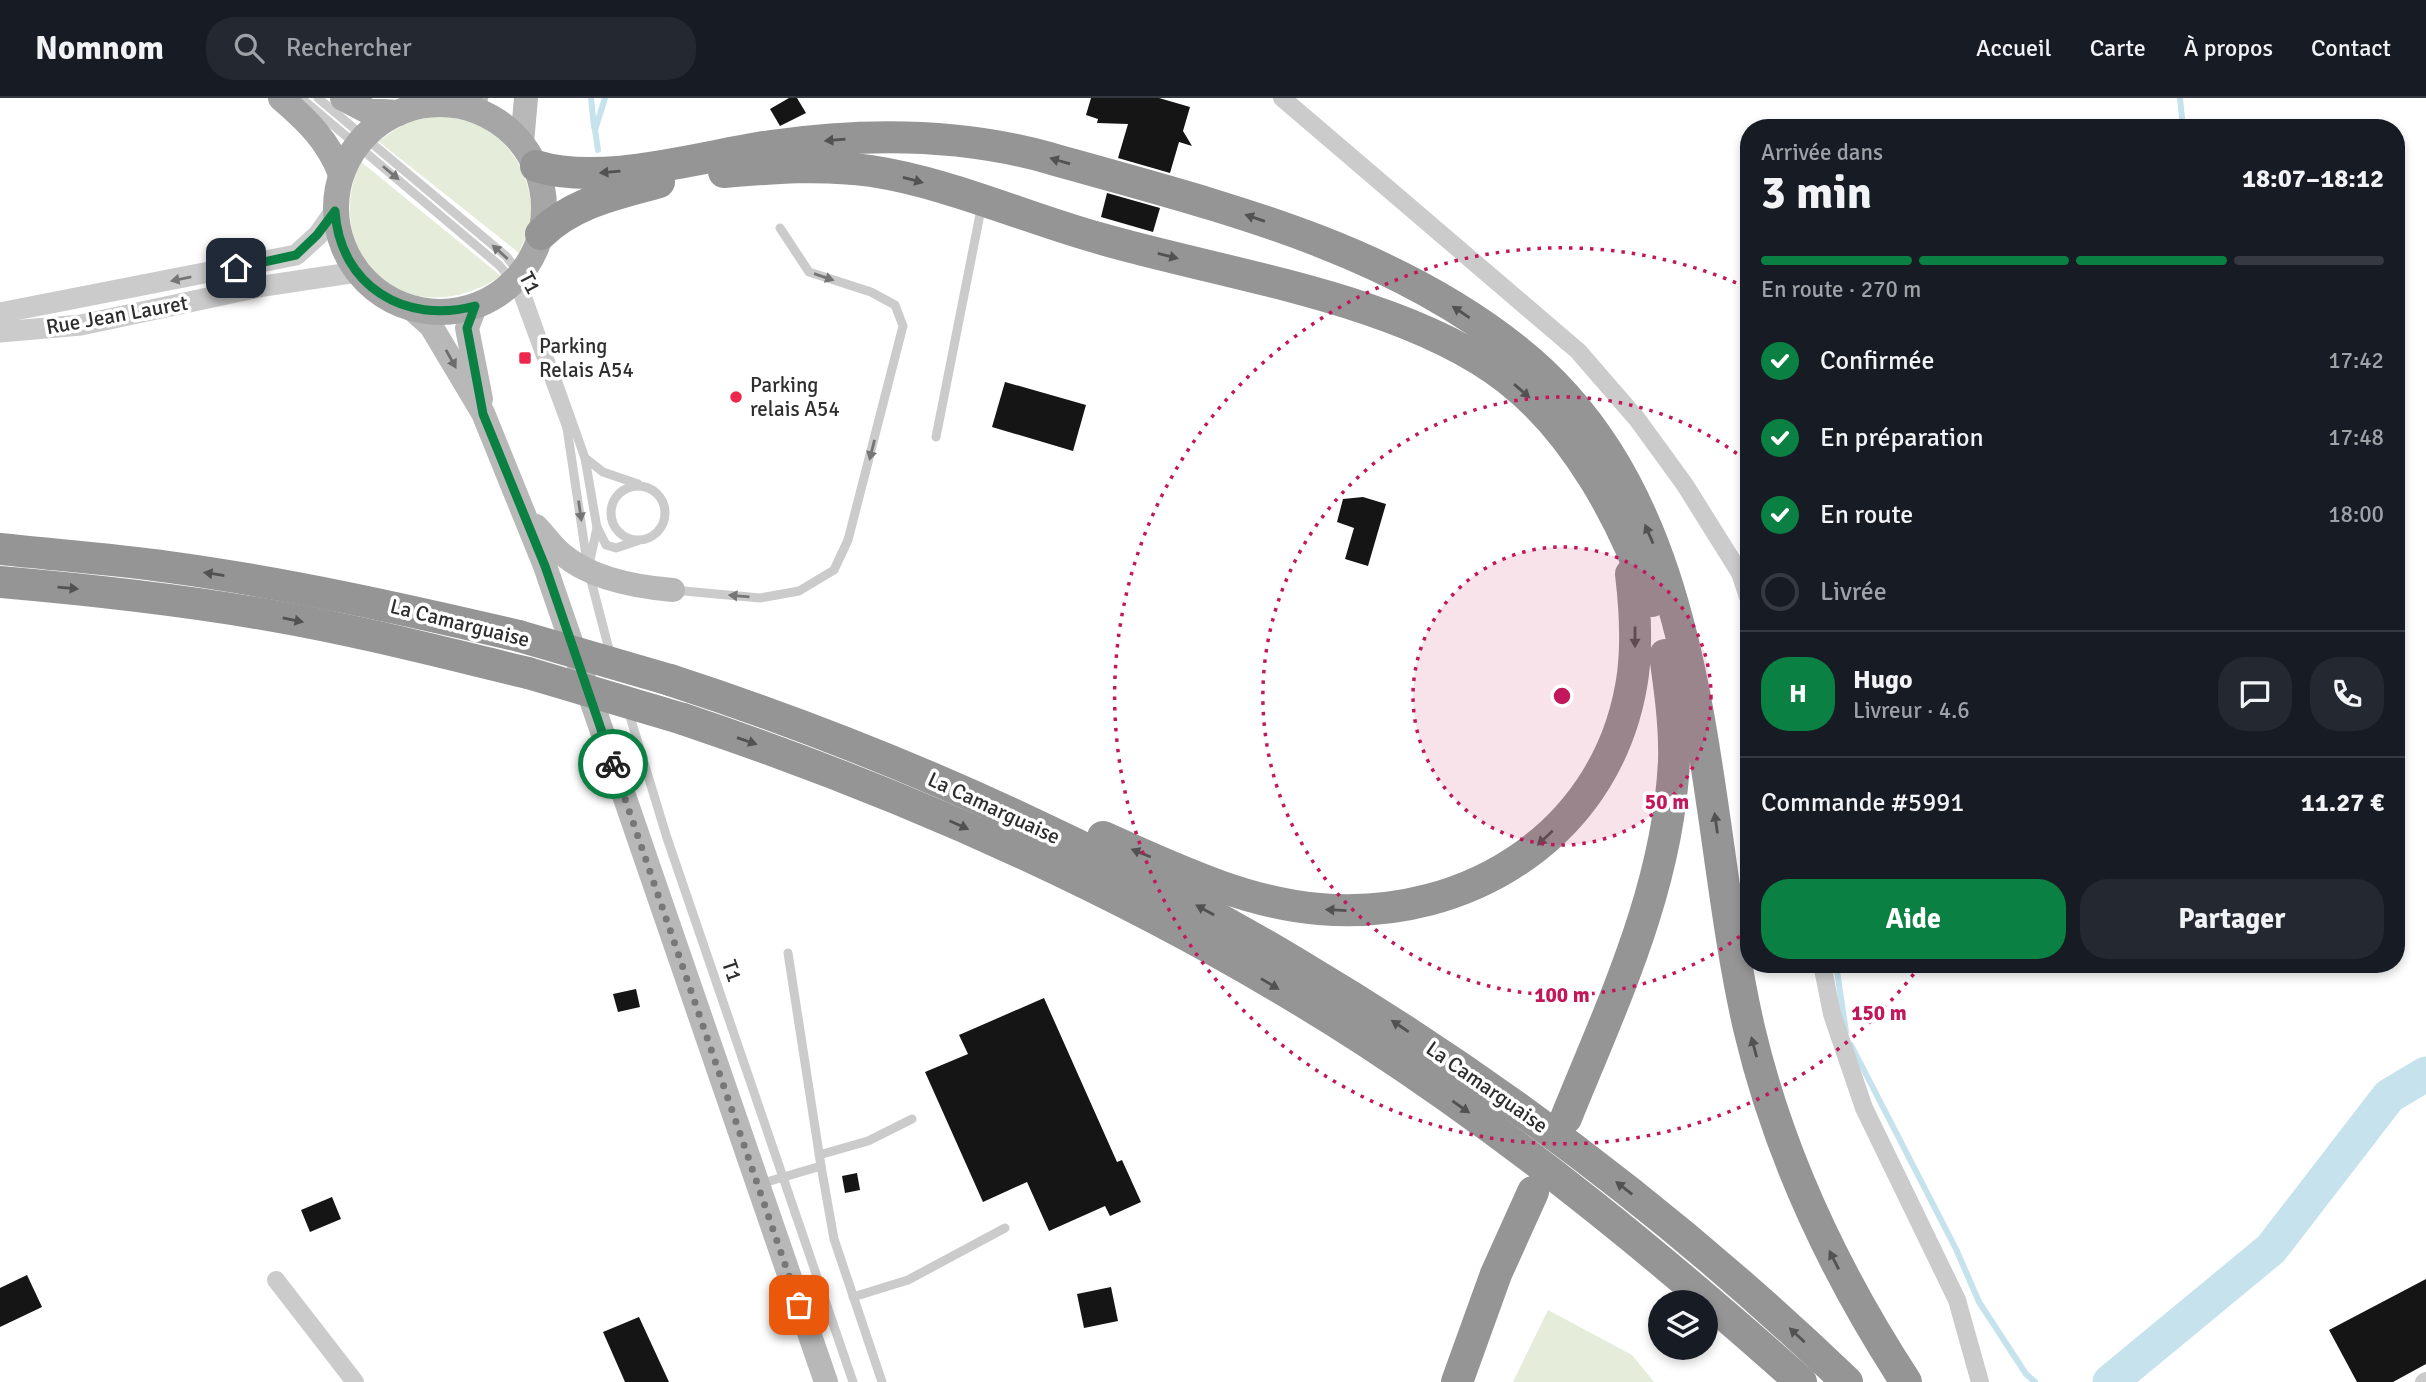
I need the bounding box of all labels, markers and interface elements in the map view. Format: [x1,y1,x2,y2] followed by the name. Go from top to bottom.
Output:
[206,17,696,80] search box
[35,28,164,69] text: Nomnom
[230,29,268,67] icon: search
[286,32,412,64] text: Rechercher
[1976,33,2052,63] text: Accueil
[2090,33,2146,63] text: Carte
[2184,33,2273,63] text: À propos
[2311,33,2391,63] text: Contact
[824,135,846,146] one-way arrow
[1761,138,1883,167] text: Arrivée dans
[1049,156,1070,166] one-way arrow
[2242,163,2384,195] text: 18:07–18:12
[1761,165,1872,221] text: 3 min
[382,166,400,181] one-way arrow
[599,167,621,178] one-way arrow
[902,175,924,186] one-way arrow
[1244,212,1265,223] one-way arrow
[206,238,266,298] pin
[491,244,509,260] one-way arrow
[217,249,255,287] icon: home
[1157,252,1178,262] one-way arrow
[513,267,547,299] street label: T1
[813,272,834,283] one-way arrow
[170,274,192,285] one-way arrow
[1761,275,1921,304] text: En route · 270 m
[44,290,190,340] street label: Rue Jean Lauret
[1451,306,1471,319] one-way arrow
[539,333,634,383] place label: Parking Relais A54
[1761,342,1799,380] icon: check
[1820,345,1935,377] text: Confirmée
[2328,346,2384,375] text: 17:42
[445,349,457,368] one-way arrow
[517,350,533,366] marker: Parking Relais A54
[750,372,840,422] place label: Parking relais A54
[1513,383,1531,399] one-way arrow
[728,389,744,405] marker: Parking relais A54
[1761,419,1799,457] icon: check
[1820,422,1984,454] text: En préparation
[2328,423,2384,452] text: 17:48
[866,439,877,461] one-way arrow
[1761,496,1799,534] icon: check
[1820,499,1913,531] text: En route
[574,500,585,522] one-way arrow
[2328,500,2384,529] text: 18:00
[1643,523,1654,544] one-way arrow
[203,568,225,579] one-way arrow
[1820,576,1887,608] text: Livrée
[57,583,79,594] one-way arrow
[728,590,750,601] one-way arrow
[388,593,532,653] street label: La Camarguaise
[282,615,304,626] one-way arrow
[1629,626,1641,648] one-way arrow
[2218,657,2292,731] button: chat
[2310,657,2384,731] button: phone
[1853,664,1913,696] text: Hugo
[1789,678,1807,710] text: H
[1550,684,1574,708] centre of rings
[1853,696,1970,725] text: Livreur · 4.6
[578,729,648,799] courier
[737,736,758,747] one-way arrow
[594,745,632,783] icon: bike
[924,766,1064,850] street label: La Camarguaise
[1761,787,1964,819] text: Commande #5991
[2301,787,2384,819] text: 11.27 €
[1645,789,1689,815] text: 50 m
[1710,812,1721,834] one-way arrow
[948,820,969,831] one-way arrow
[1537,830,1554,846] one-way arrow
[1131,847,1152,858] one-way arrow
[1761,879,2066,959] button: Aide
[2080,879,2384,959] button: Partager
[1195,904,1215,915] one-way arrow
[1325,905,1347,916] one-way arrow
[716,957,748,985] street label: T1
[1260,978,1280,990] one-way arrow
[1534,982,1590,1008] text: 100 m
[1851,1000,1907,1026] text: 150 m
[1390,1020,1410,1033] one-way arrow
[1421,1035,1553,1139] street label: La Camarguaise
[1749,1037,1759,1058] one-way arrow
[1452,1100,1470,1114] one-way arrow
[1616,1181,1634,1196] one-way arrow
[1828,1250,1839,1270] one-way arrow
[769,1275,829,1335] pin
[780,1286,818,1324] icon: bag
[1648,1290,1718,1360] map controls
[1648,1290,1718,1360] button: layers
[1789,1328,1806,1344] one-way arrow

